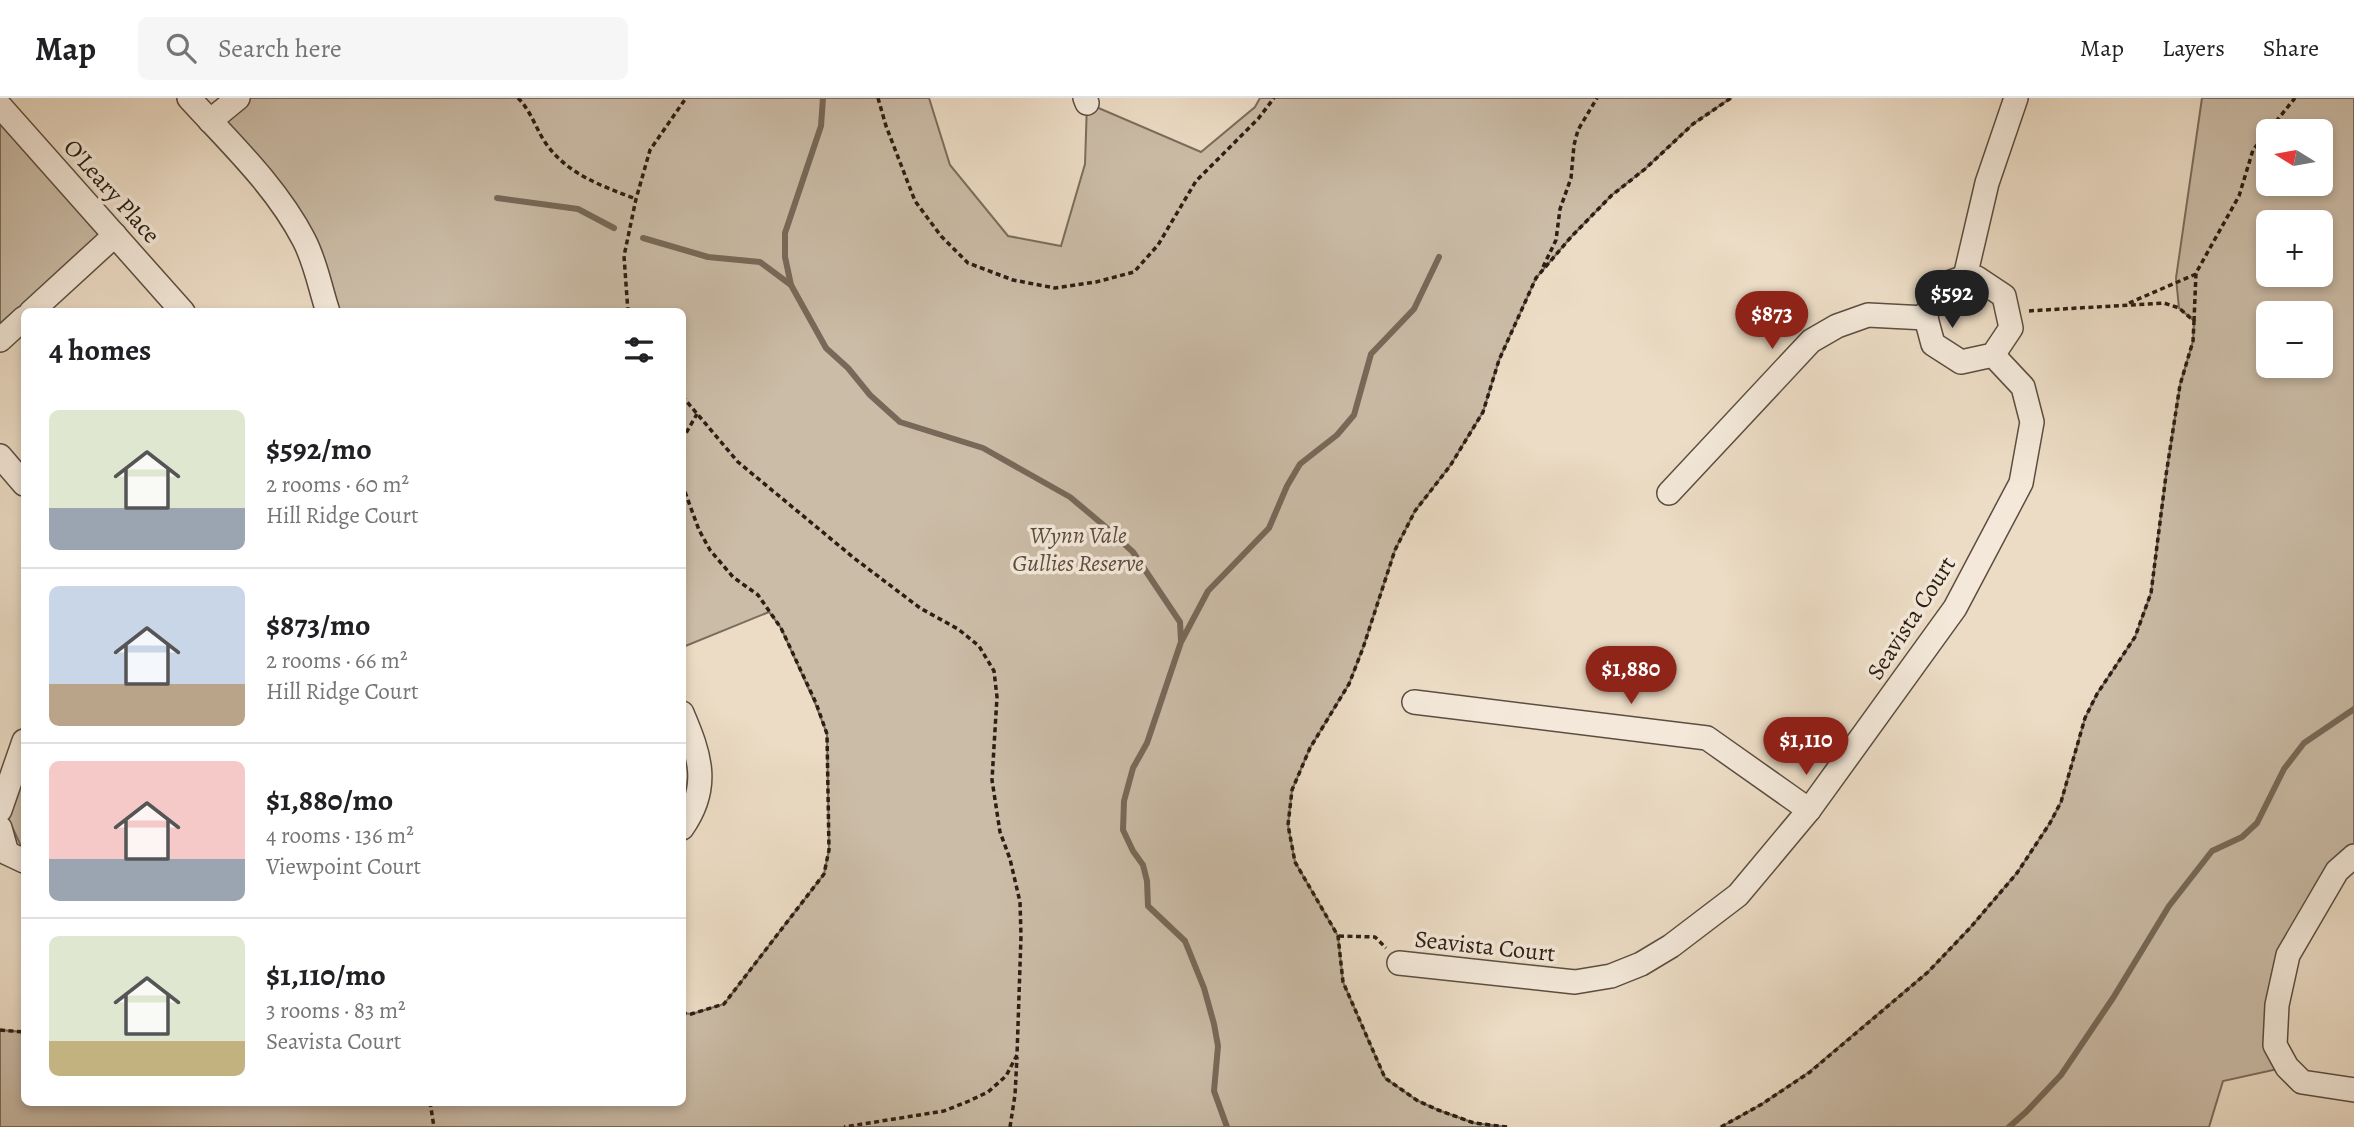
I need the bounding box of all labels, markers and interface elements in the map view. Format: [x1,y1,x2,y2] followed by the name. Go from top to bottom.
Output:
[138,17,628,80] search box
[35,26,96,71] text: Map
[162,29,200,67] icon: search
[218,31,342,66] text: Search here
[2080,32,2124,64] text: Map
[2162,32,2225,64] text: Layers
[2263,32,2319,64] text: Share
[2256,119,2333,196] north arrow
[2256,119,2333,378] map controls
[57,132,167,250] street label: O'Leary Place
[2256,210,2333,287] button: +
[1911,271,1993,330] pin: $592
[1931,277,1973,308] text: $592
[1731,292,1813,351] pin: $873
[1751,298,1793,329] text: $873
[2256,301,2333,378] button: −
[49,330,151,370] text: 4 homes
[620,331,658,369] icon: filters
[266,429,372,469] text: $592/mo
[105,438,189,522] icon: home
[266,469,409,500] text: 2 rooms · 60 m²
[266,500,419,531] text: Hill Ridge Court
[1012,519,1144,579] park label: Wynn Vale Gullies Reserve
[1859,550,1963,686] street label: Seavista Court
[266,605,371,645] text: $873/mo
[105,614,189,698] icon: home
[266,645,408,676] text: 2 rooms · 66 m²
[1574,646,1688,706] pin: $1,880
[1602,653,1660,684] text: $1,880
[266,676,419,707] text: Hill Ridge Court
[1749,718,1863,777] pin: $1,110
[1779,724,1833,755] text: $1,110
[266,780,393,820] text: $1,880/mo
[105,789,189,873] icon: home
[266,820,414,851] text: 4 rooms · 136 m²
[266,851,421,882] text: Viewpoint Court
[1413,923,1557,969] street label: Seavista Court
[266,955,386,995] text: $1,110/mo
[105,964,189,1048] icon: home
[266,995,406,1026] text: 3 rooms · 83 m²
[266,1026,401,1057] text: Seavista Court

